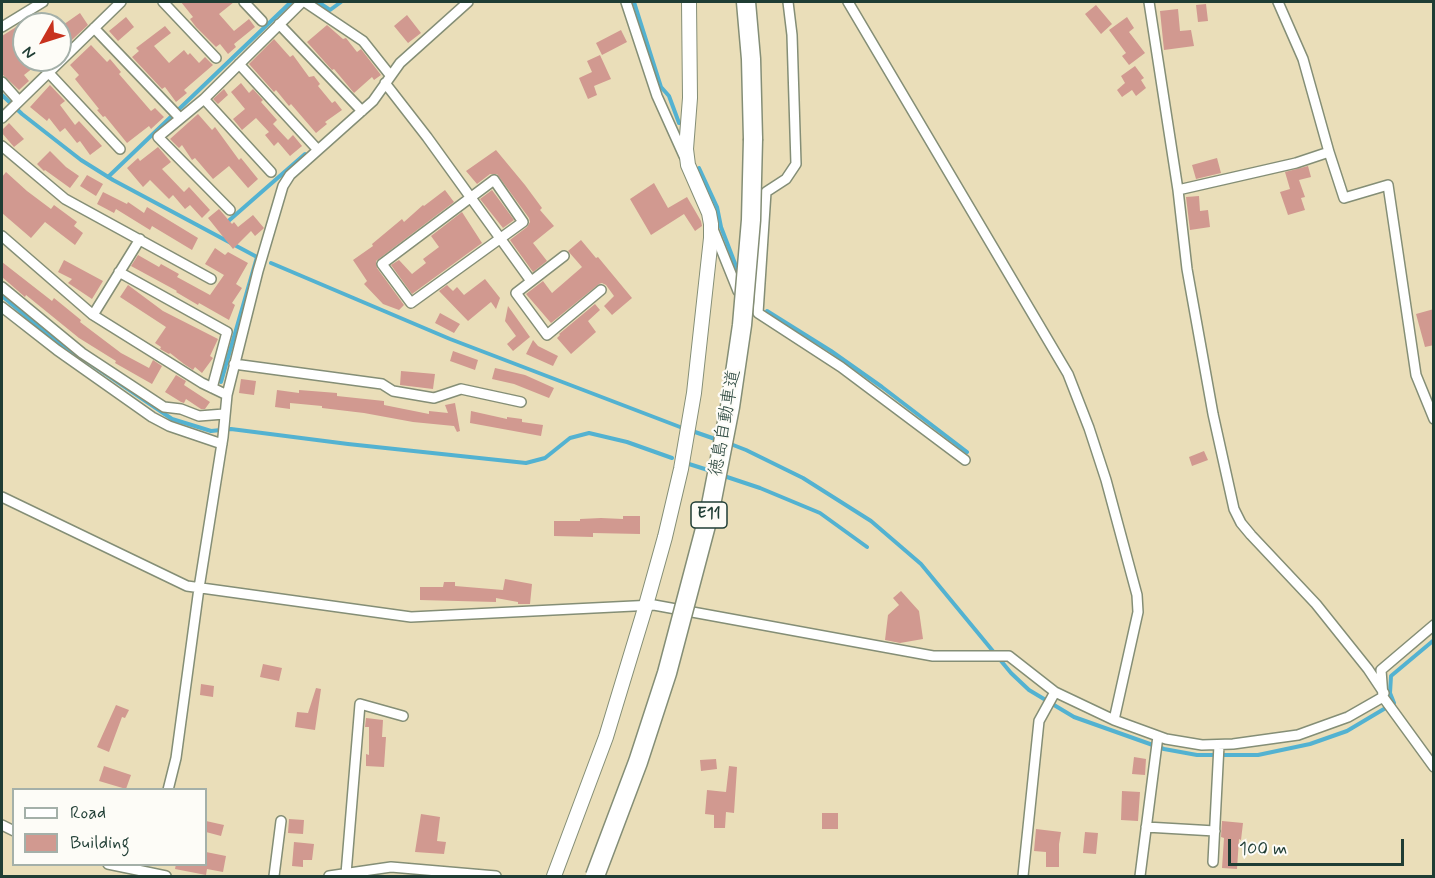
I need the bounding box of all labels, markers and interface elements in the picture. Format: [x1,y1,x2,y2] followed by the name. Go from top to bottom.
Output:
[12,12,72,72] north arrow
[18,42,41,63] text: N
[706,368,746,478] street label: 徳島自動車道
[691,502,727,528] road number: E11
[12,788,207,866] legend
[70,801,106,825] text: Road
[1231,827,1406,865] scale bar
[70,831,130,855] text: Building
[1239,837,1287,861] text: 100 m

